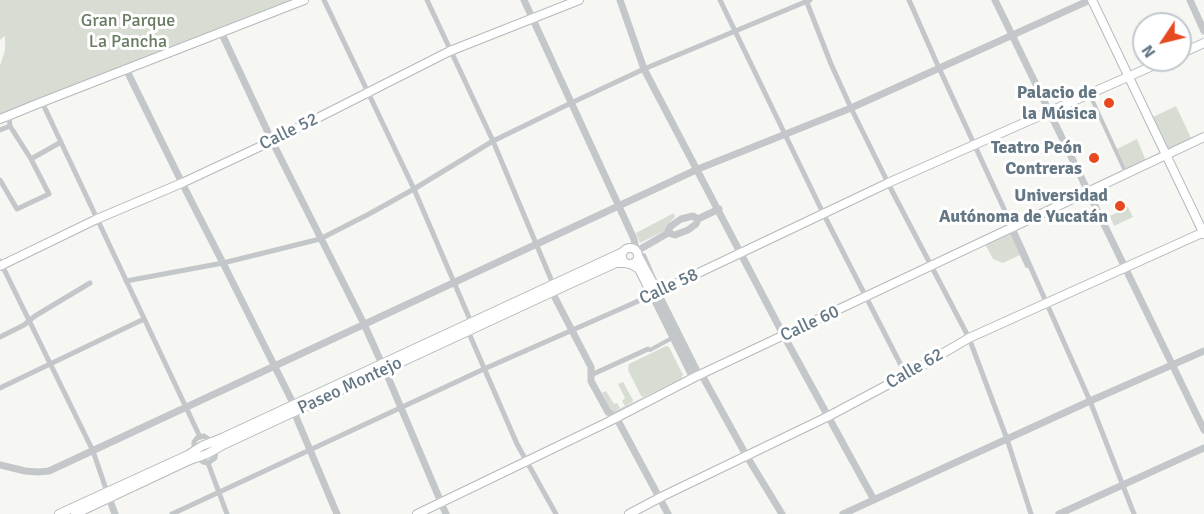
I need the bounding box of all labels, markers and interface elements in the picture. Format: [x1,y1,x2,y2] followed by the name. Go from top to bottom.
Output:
[81,10,175,52] park label: Gran Parque La Pancha
[1132,12,1192,72] north arrow
[1138,41,1160,61] text: N
[1017,82,1097,124] place label: Palacio de la Música
[1102,96,1116,110] marker: Palacio de la Música
[256,109,322,155] street label: Calle 52
[991,137,1082,180] place label: Teatro Peón Contreras
[1087,151,1101,165] marker: Teatro Peón Contreras
[939,185,1108,228] place label: Universidad Autónoma de Yucatán
[1113,199,1127,213] marker: Universidad Autónoma de Yucatán
[636,264,702,310] street label: Calle 58
[777,301,843,347] street label: Calle 60
[883,344,947,394] street label: Calle 62
[295,352,405,420] street label: Paseo Montejo

